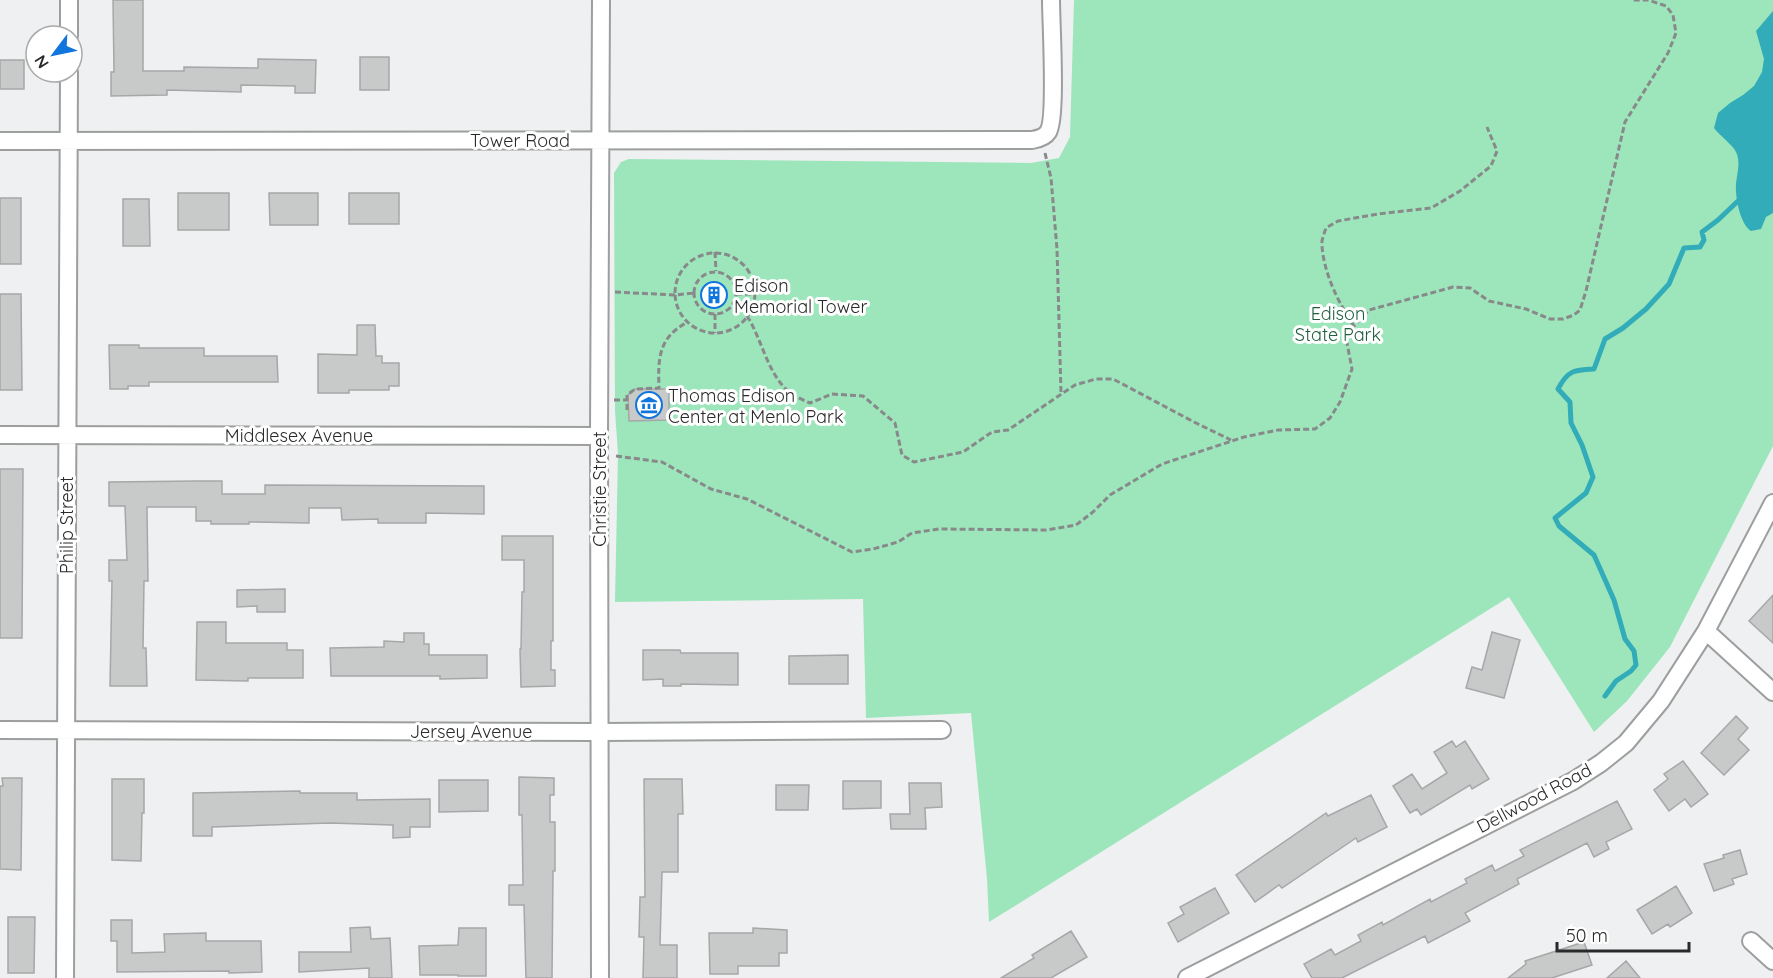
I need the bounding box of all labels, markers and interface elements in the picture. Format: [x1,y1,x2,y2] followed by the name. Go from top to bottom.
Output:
[24,24,84,84] north arrow
[30,52,53,72] text: N
[470,129,570,152] street label: Tower Road
[734,274,867,318] place label: Edison Memorial Tower
[699,280,729,310] building icon: Edison Memorial Tower
[1295,302,1381,346] park label: Edison State Park
[668,384,844,428] place label: Thomas Edison Center at Menlo Park
[634,390,664,420] museum icon: Thomas Edison Center at Menlo Park
[225,424,373,447] street label: Middlesex Avenue
[588,431,611,547] street label: Christie Street
[55,476,78,574] street label: Philip Street
[410,720,532,743] street label: Jersey Avenue
[1473,758,1595,838] street label: Dellwood Road
[1557,915,1689,953] scale bar
[1566,924,1608,947] text: 50 m

